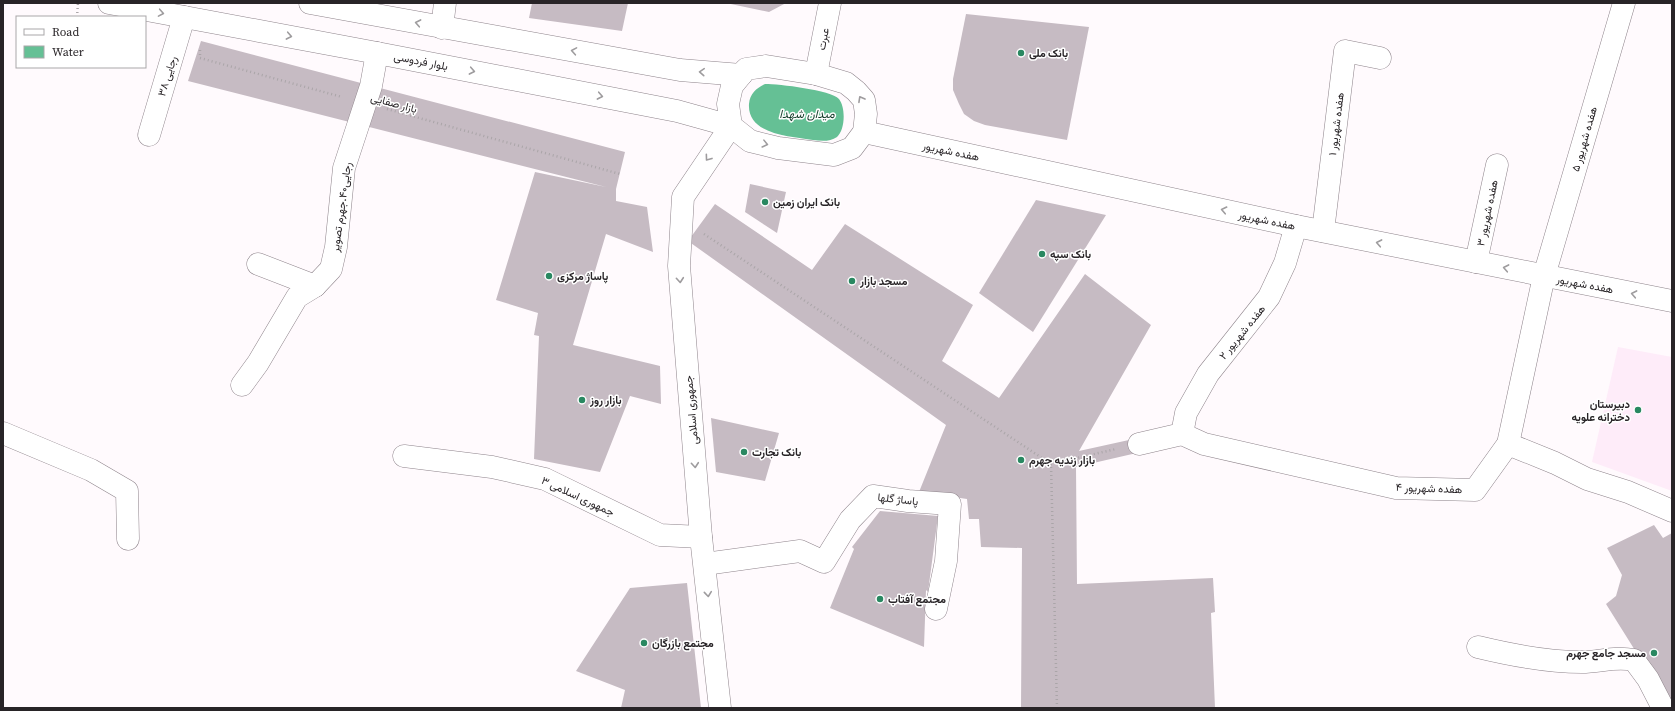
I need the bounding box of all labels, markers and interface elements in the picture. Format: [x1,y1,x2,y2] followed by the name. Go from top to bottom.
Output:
[158,8,165,16] one-way arrow
[16,16,146,68] legend
[415,20,421,28] one-way arrow
[52,24,79,40] text: Road
[814,26,833,52] street label: عبرت
[286,32,292,40] one-way arrow
[52,44,84,60] text: Water
[1029,46,1068,61] place label: بانک ملی
[571,48,577,56] one-way arrow
[1016,48,1026,58] marker: بانک ملی
[393,49,449,74] street label: بلوار فردوسی
[154,54,181,98] street label: رجایی ۳۸
[469,67,475,75] one-way arrow
[699,68,705,77] one-way arrow
[369,90,419,117] street label: بازار صفایی
[1325,91,1348,156] street label: هفده شهریور ۱
[596,92,603,100] one-way arrow
[859,96,866,103] one-way arrow
[1568,105,1601,173] street label: هفده شهریور ۵
[779,106,835,122] water label: میدان شهدا
[920,138,981,165] street label: هفده شهریور
[762,140,768,148] one-way arrow
[706,153,713,160] one-way arrow
[328,161,355,254] street label: رجایی۴۰.جهرم تصویر
[1473,178,1502,248] street label: هفده شهریور ۳
[773,195,840,210] place label: بانک ایران زمین
[760,197,770,207] marker: بانک ایران زمین
[1221,207,1227,215] one-way arrow
[1236,207,1297,234] street label: هفده شهریور
[1376,239,1382,247] one-way arrow
[1050,247,1091,262] place label: بانک سپه
[1037,249,1047,259] marker: بانک سپه
[1503,265,1509,273] one-way arrow
[557,269,609,284] place label: پاساژ مرکزی
[544,271,554,281] marker: پاساژ مرکزی
[1554,271,1615,297] street label: هفده شهریور
[859,274,908,289] place label: مسجد بازار
[847,276,857,286] marker: مسجد بازار
[676,277,685,283] one-way arrow
[1631,290,1637,298] one-way arrow
[1216,302,1269,363] street label: هفده شهریور ۲
[681,375,702,445] street label: جمهوری اسلامی
[589,393,622,408] place label: بازار روز
[577,395,587,405] marker: بازار روز
[1572,397,1631,425] place label: دبیرستان دخترانه علویه
[1633,405,1643,415] marker: دبیرستان دخترانه علویه
[752,445,801,460] place label: بانک تجارت
[739,447,749,457] marker: بانک تجارت
[1029,453,1095,468] place label: بازار زندیه جهرم
[1016,455,1026,465] marker: بازار زندیه جهرم
[691,462,700,468] one-way arrow
[539,473,617,520] street label: جمهوری اسلامی ۳
[1395,480,1463,497] street label: هفده شهریور ۴
[877,490,919,509] street label: پاساژ گلها
[703,591,712,597] one-way arrow
[888,592,946,607] place label: مجتمع آفتاب
[875,594,885,604] marker: مجتمع آفتاب
[652,636,714,651] place label: مجتمع بازرگان
[639,638,649,648] marker: مجتمع بازرگان
[1566,646,1646,661] place label: مسجد جامع جهرم
[1649,648,1659,658] marker: مسجد جامع جهرم

